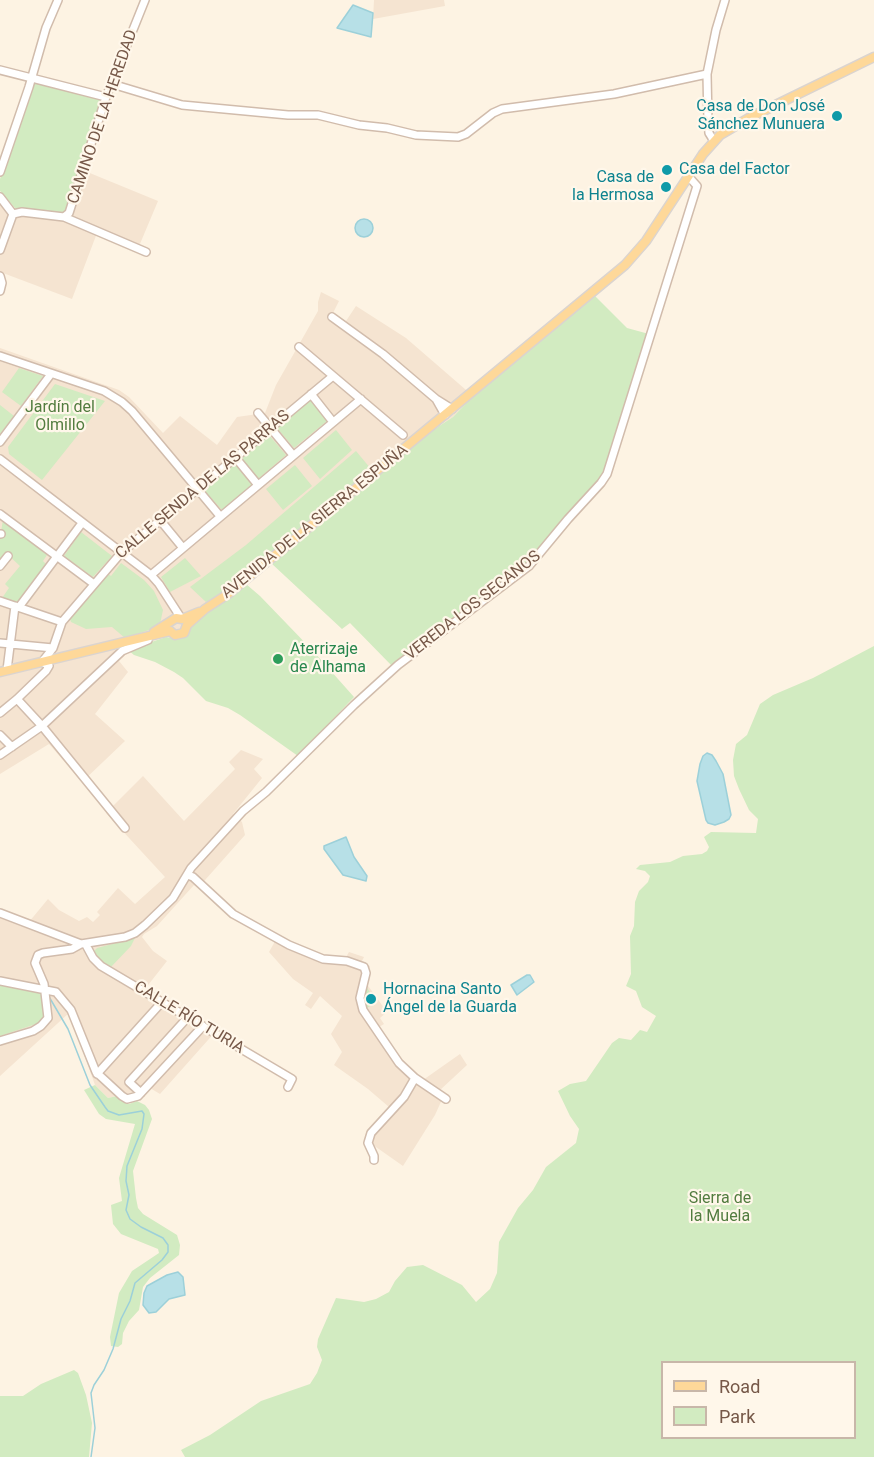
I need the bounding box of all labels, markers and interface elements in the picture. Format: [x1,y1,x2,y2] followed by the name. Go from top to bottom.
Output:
[64,27,142,207] street label: CAMINO DE LA HEREDAD
[696,97,825,135] place label: Casa de Don José Sánchez Munuera
[830,109,844,123] marker: Casa de Don José Sánchez Munuera
[679,160,790,180] place label: Casa del Factor
[660,163,674,177] marker: Casa del Factor
[572,168,654,206] place label: Casa de la Hermosa
[659,180,673,194] marker: Casa de la Hermosa
[25,398,95,436] park label: Jardín del Olmillo
[112,407,294,563] street label: CALLE SENDA DE LAS PARRAS
[218,441,412,603] street label: AVENIDA DE LA SIERRA ESPUÑA
[401,547,545,665] street label: VEREDA LOS SECANOS
[290,640,366,678] place label: Aterrizaje de Alhama
[271,652,285,666] marker: Aterrizaje de Alhama
[130,978,248,1058] street label: CALLE RÍO TURIA
[383,980,517,1018] place label: Hornacina Santo Ángel de la Guarda
[364,992,378,1006] marker: Hornacina Santo Ángel de la Guarda
[689,1189,751,1227] park label: Sierra de la Muela
[661,1361,856,1439] legend
[719,1376,760,1397] text: Road
[719,1406,755,1427] text: Park

